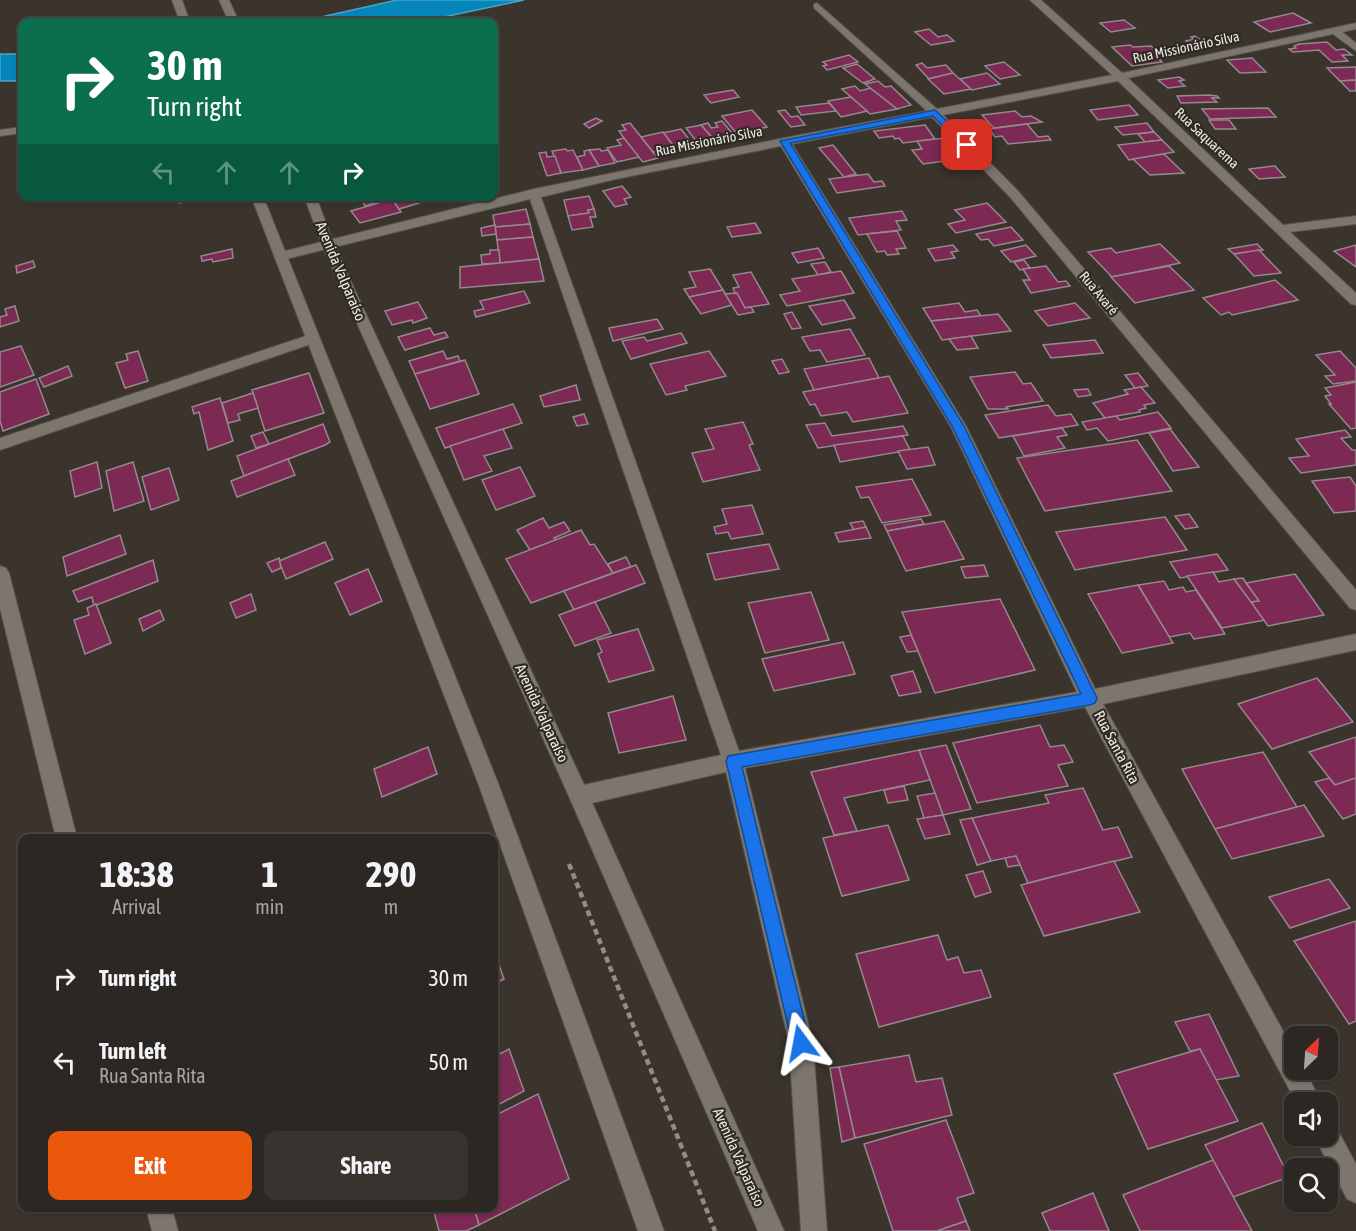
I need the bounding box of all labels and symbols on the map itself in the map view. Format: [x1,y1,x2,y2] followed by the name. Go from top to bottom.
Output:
[1131,28,1241,66] street label: Rua Missionário Silva
[1172,104,1242,172] street label: Rua Saquarema
[941,119,992,170] pin
[654,123,764,159] street label: Rua Missionário Silva
[312,219,370,323] street label: Avenida Valparaíso
[1076,268,1122,318] street label: Rua Avaré
[512,661,572,765] street label: Avenida Valparaíso
[1091,708,1143,786] street label: Rua Santa Rita
[769,1011,833,1075] position arrow
[1284,1026,1338,1080] north arrow
[710,1105,768,1209] street label: Avenida Valparaíso

